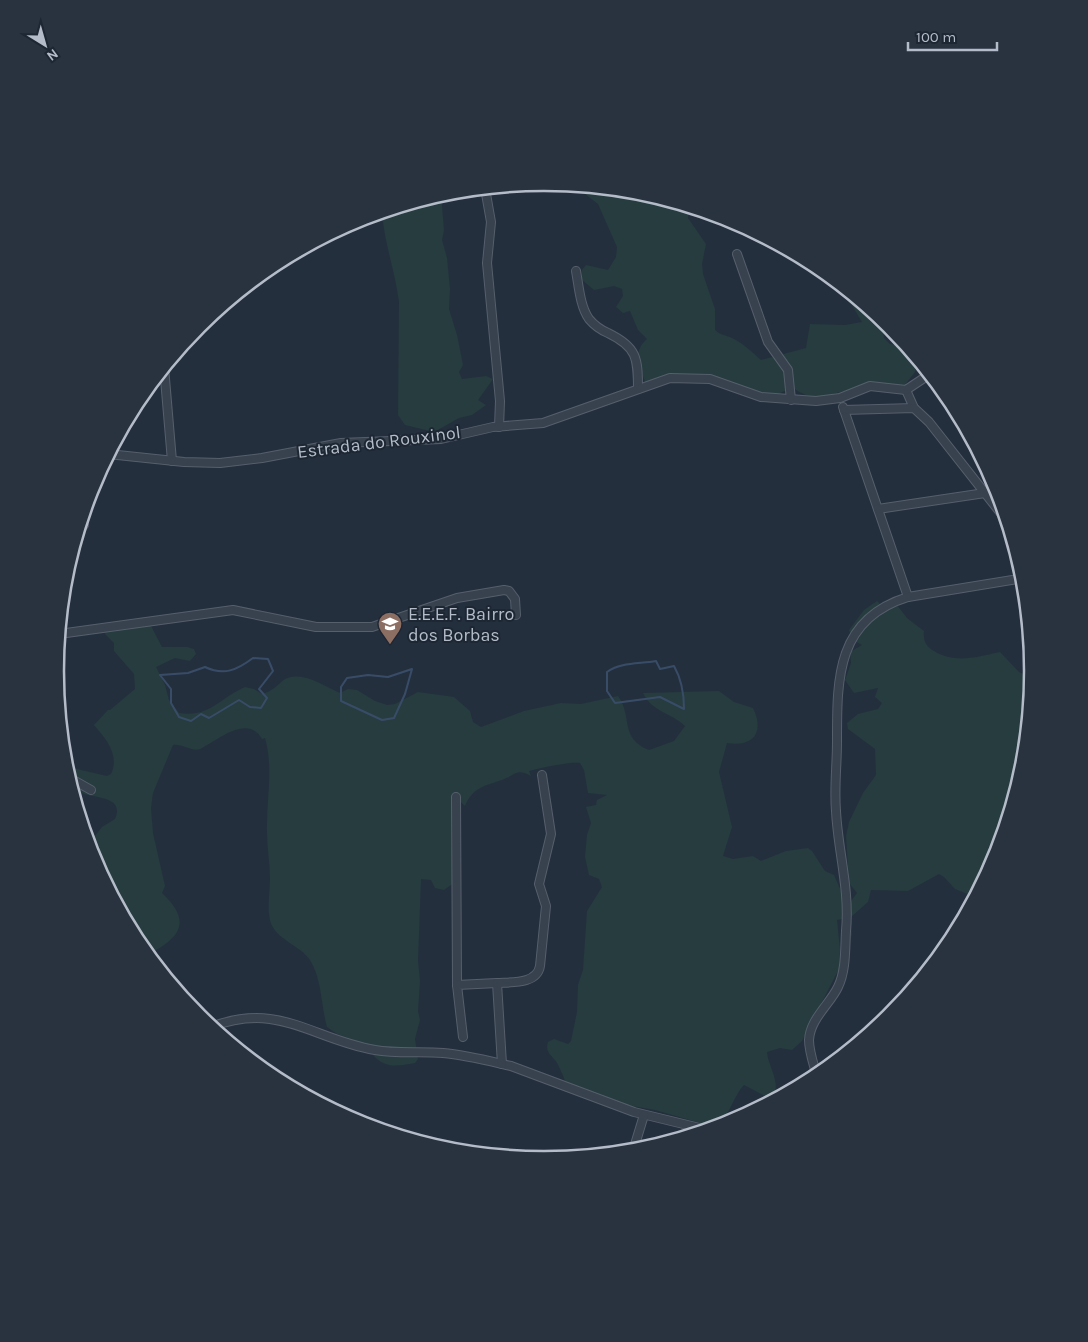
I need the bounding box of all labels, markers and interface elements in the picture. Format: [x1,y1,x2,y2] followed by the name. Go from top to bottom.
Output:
[20,20,70,70] north arrow
[908,20,997,52] scale bar
[916,28,956,46] text: 100 m
[43,45,62,65] text: N
[296,421,462,463] street label: Estrada do Rouxinol
[408,603,514,646] place label: E.E.E.F. Bairro dos Borbas
[377,611,403,645] school or university icon: E.E.E.F. Bairro dos Borbas

